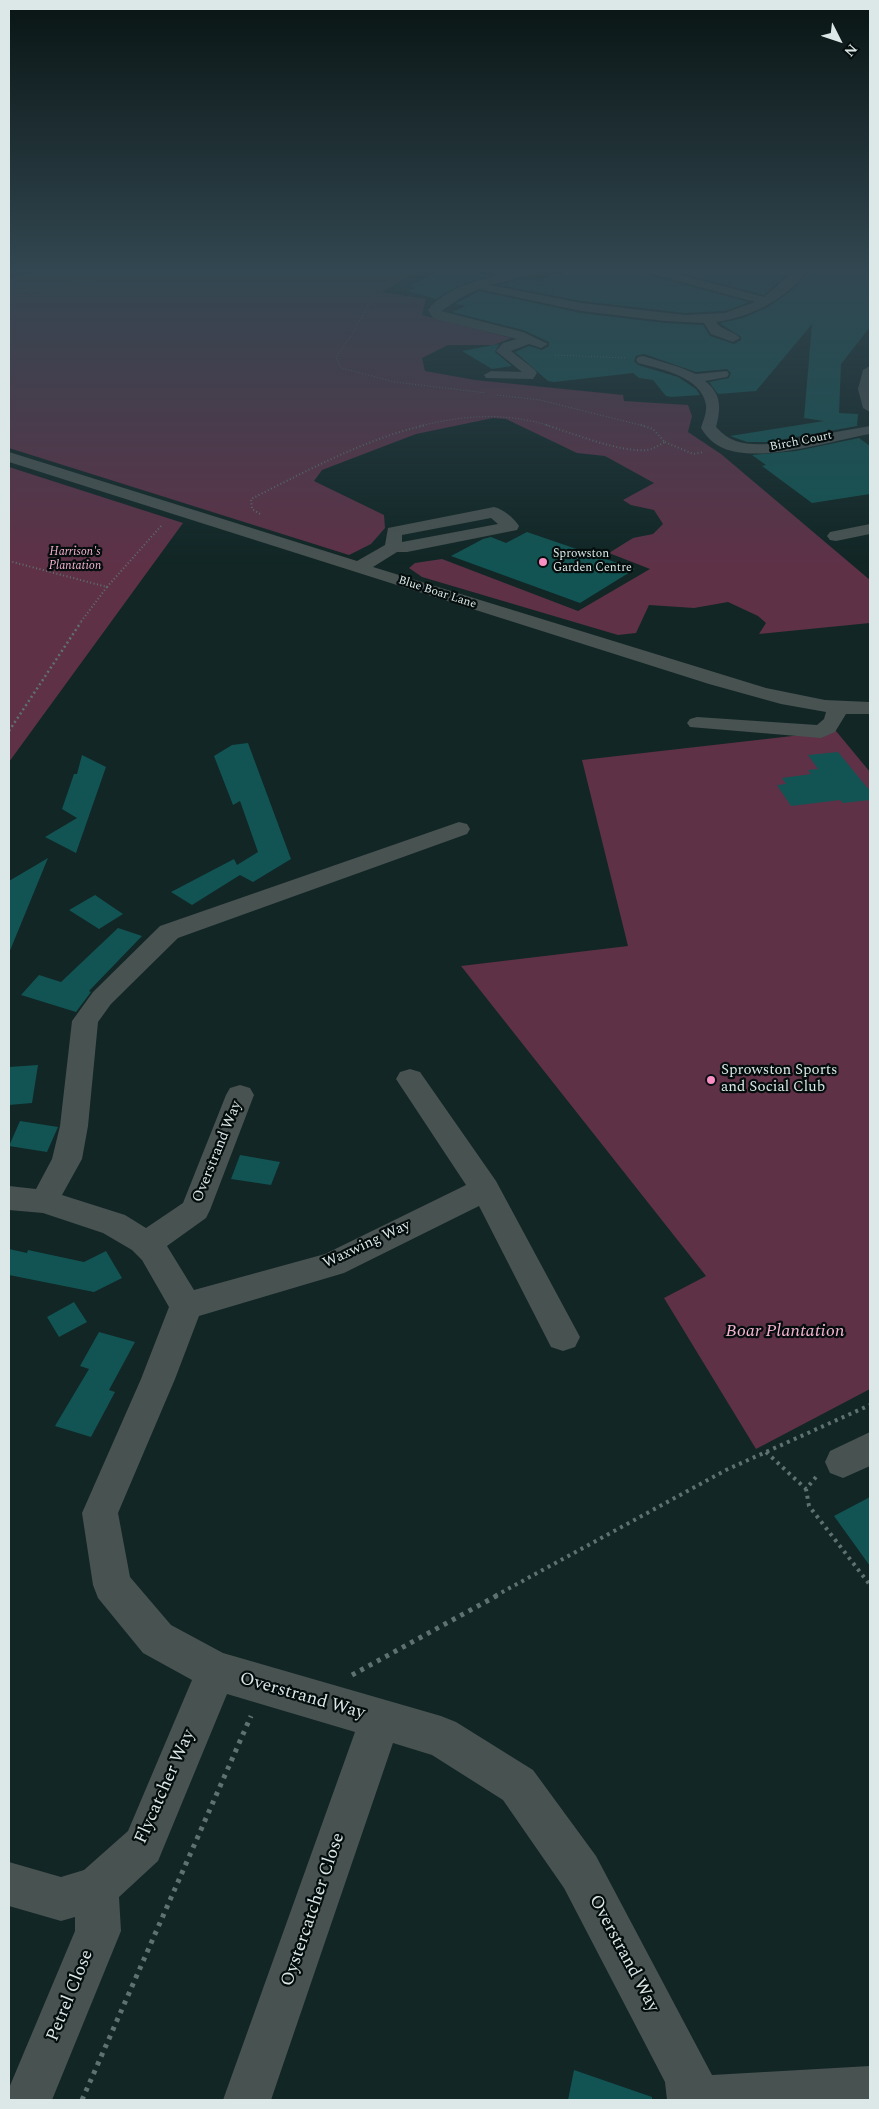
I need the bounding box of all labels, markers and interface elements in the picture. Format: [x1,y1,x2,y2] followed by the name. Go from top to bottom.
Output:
[814,15,864,65] north arrow
[839,39,862,61] text: N
[769,429,833,455] street label: Birch Court
[49,546,101,574] park label: Harrison's Plantation
[553,548,632,576] place label: Sprowston Garden Centre
[537,556,549,568] marker: Sprowston Garden Centre
[396,574,478,612] street label: Blue Boar Lane
[721,1062,837,1097] place label: Sprowston Sports and Social Club
[705,1074,717,1086] marker: Sprowston Sports and Social Club
[189,1099,247,1205] street label: Overstrand Way
[320,1217,414,1273] street label: Waxwing Way
[726,1321,844,1343] park label: Boar Plantation
[237,1669,367,1725] street label: Overstrand Way
[131,1727,201,1847] street label: Flycatcher Way
[278,1830,350,1990] street label: Oystercatcher Close
[583,1892,663,2016] street label: Overstrand Way
[43,1947,99,2045] street label: Petrel Close

